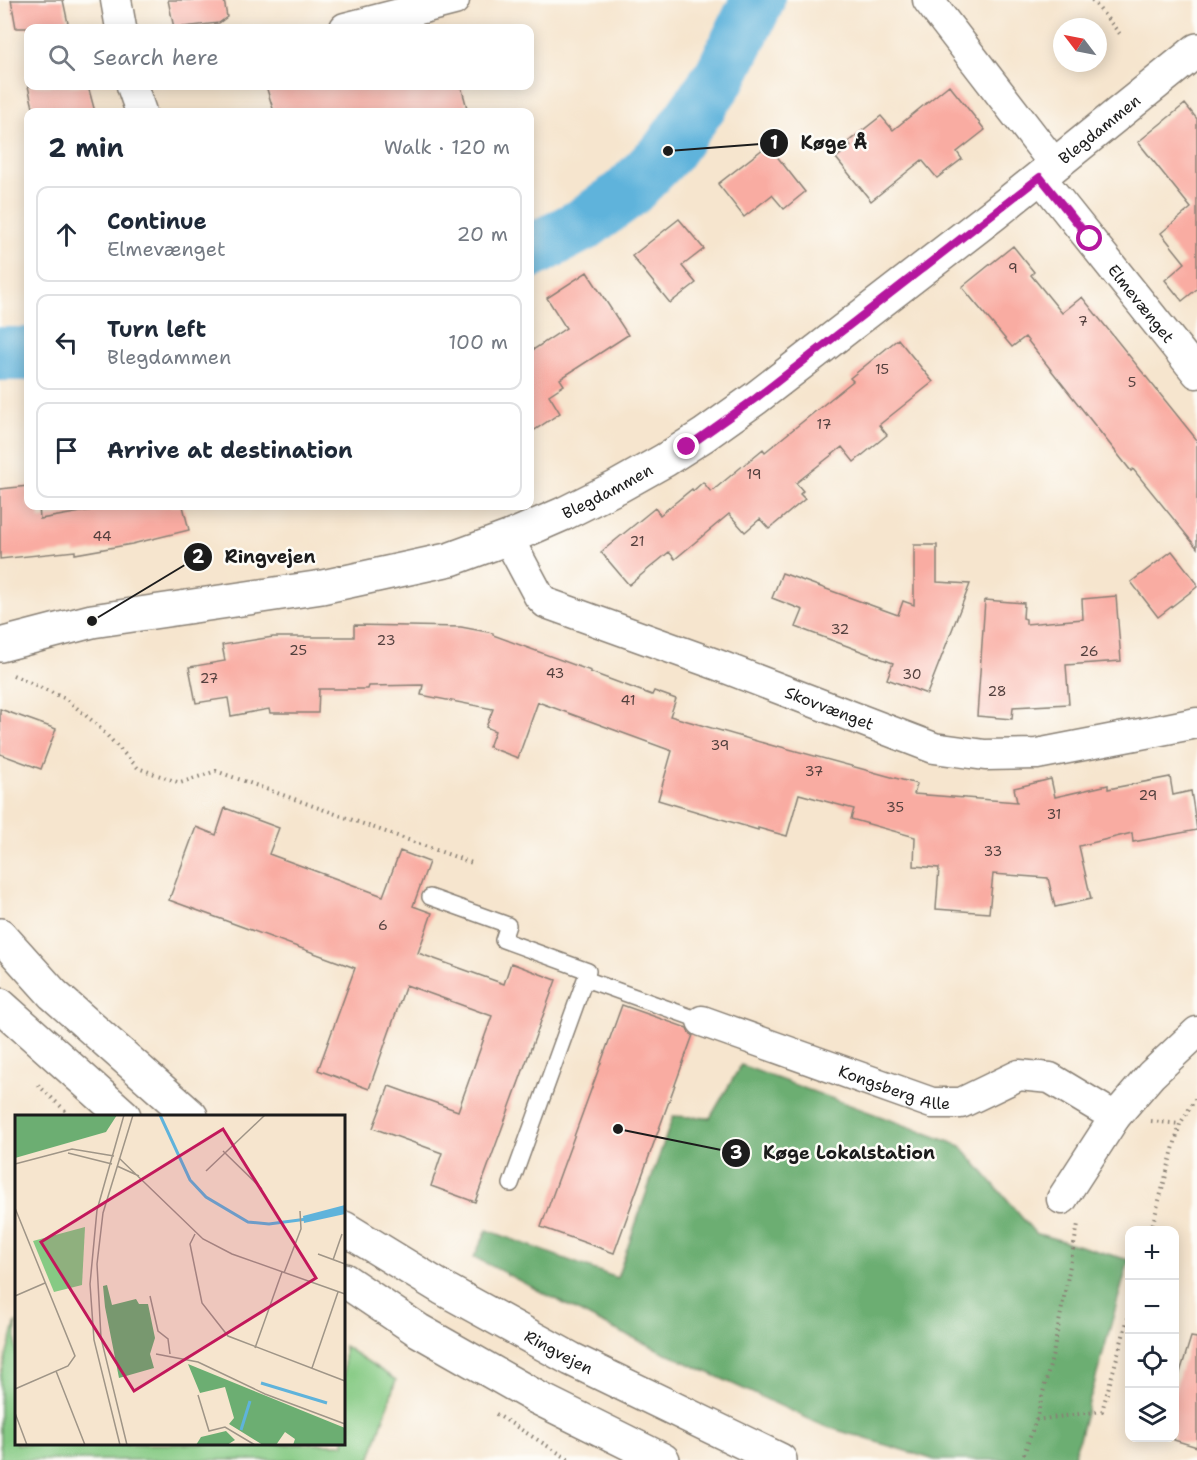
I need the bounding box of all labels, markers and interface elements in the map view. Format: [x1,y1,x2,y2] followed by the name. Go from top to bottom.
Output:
[1053,18,1107,72] north arrow
[24,24,534,90] search box
[45,41,78,74] icon: search
[93,43,219,72] text: Search here
[1054,90,1145,169] street label: Blegdammen
[759,125,880,161] callout: Køge Å
[48,130,124,165] text: 2 min
[770,131,778,155] text: 1
[801,131,868,155] text: Køge Å
[384,134,510,160] text: Walk · 120 m
[107,207,207,236] text: Continue
[50,218,83,251] icon: ahead
[457,221,508,247] text: 20 m
[1076,225,1102,251] route start
[107,236,226,262] text: Elmevænget
[1008,259,1018,277] house number: 9
[1103,260,1179,347] street label: Elmevænget
[1078,312,1088,330] house number: 7
[107,315,206,344] text: Turn left
[50,326,83,359] icon: left
[448,329,508,355] text: 100 m
[107,344,231,370] text: Blegdammen
[875,360,889,378] house number: 15
[1128,373,1136,391] house number: 5
[817,415,831,433] house number: 17
[673,433,699,459] route end
[50,434,83,467] icon: arrive
[107,436,353,465] text: Arrive at destination
[558,459,657,524] street label: Blegdammen
[746,465,762,483] house number: 19
[92,527,112,545] house number: 44
[630,532,644,550] house number: 21
[183,539,328,575] callout: Ringvejen
[192,545,205,569] text: 2
[225,545,315,569] text: Ringvejen
[831,620,849,638] house number: 32
[377,631,395,649] house number: 23
[289,641,307,659] house number: 25
[1080,642,1099,660] house number: 26
[546,664,564,682] house number: 43
[902,665,922,683] house number: 30
[200,669,218,687] house number: 27
[782,682,877,735] street label: Skovvænget
[987,682,1007,700] house number: 28
[621,691,635,709] house number: 41
[711,736,729,754] house number: 39
[805,762,823,780] house number: 37
[1139,786,1157,804] house number: 29
[886,798,904,816] house number: 35
[1047,805,1061,823] house number: 31
[984,842,1002,860] house number: 33
[378,916,388,934] house number: 6
[835,1060,950,1114] street label: Kongsberg Alle
[15,1115,345,1445] inset map
[721,1135,947,1171] callout: Køge Lokalstation
[730,1141,742,1165] text: 3
[763,1141,935,1165] text: Køge Lokalstation
[1125,1226,1179,1442] map controls
[1125,1226,1179,1280] button: +
[1125,1280,1179,1334] button: −
[521,1325,596,1379] street label: Ringvejen
[1125,1334,1179,1388] button: locate
[1125,1388,1179,1442] button: layers

